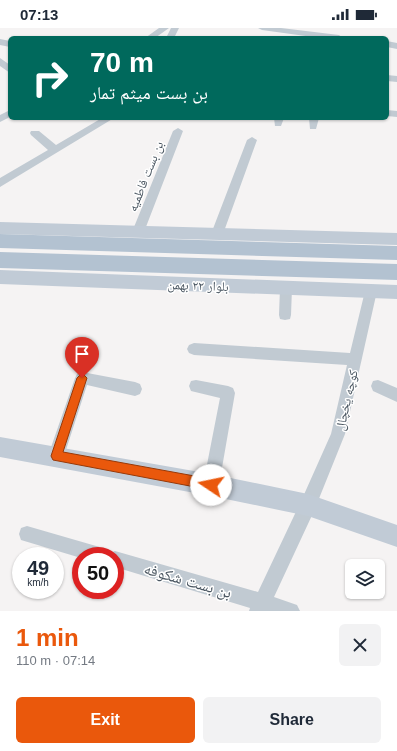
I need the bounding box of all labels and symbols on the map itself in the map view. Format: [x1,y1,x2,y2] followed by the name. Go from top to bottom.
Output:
[125,139,167,214] street label: بن بست فاطمیه
[167,277,229,295] street label: بلوار ۲۲ بهمن
[65,337,99,378] pin
[332,368,362,432] street label: کوچه یخچال
[190,464,232,506] position arrow
[72,547,124,599] speed limit sign: 50
[142,560,233,603] street label: بن بست شکوفه

